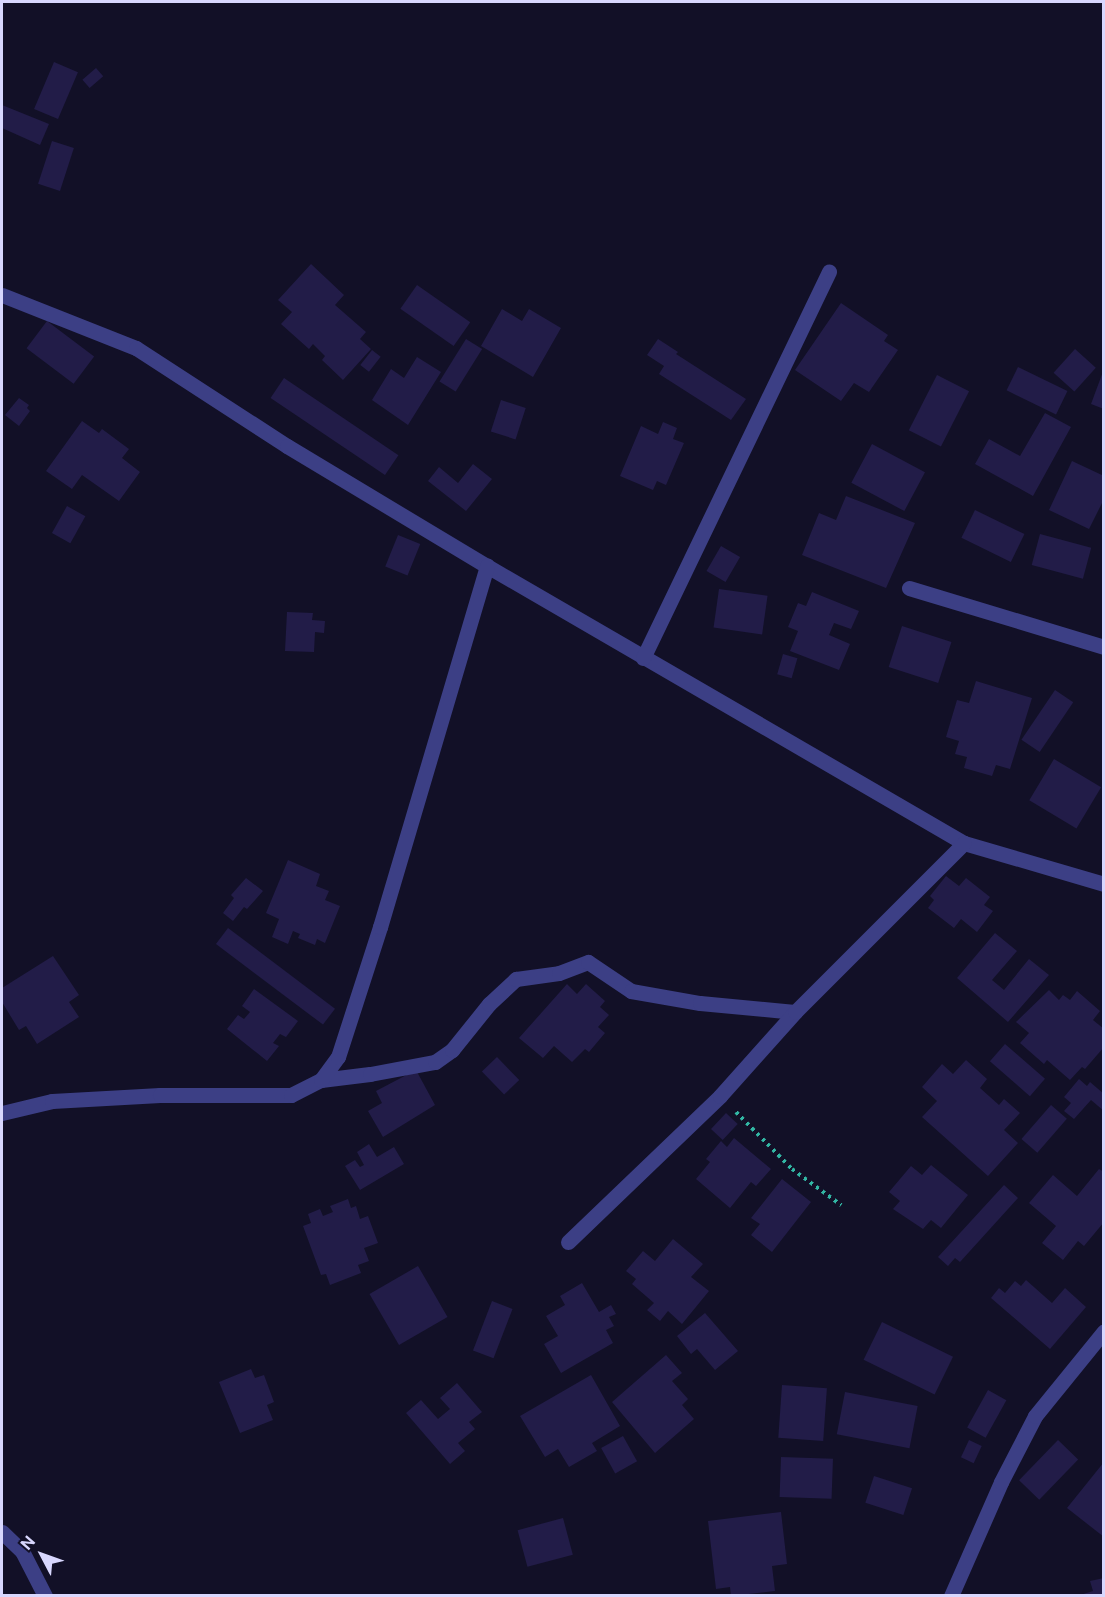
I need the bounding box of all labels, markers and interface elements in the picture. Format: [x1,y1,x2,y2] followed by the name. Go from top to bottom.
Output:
[12,1525,72,1585] north arrow
[17,1532,39,1554] text: N

